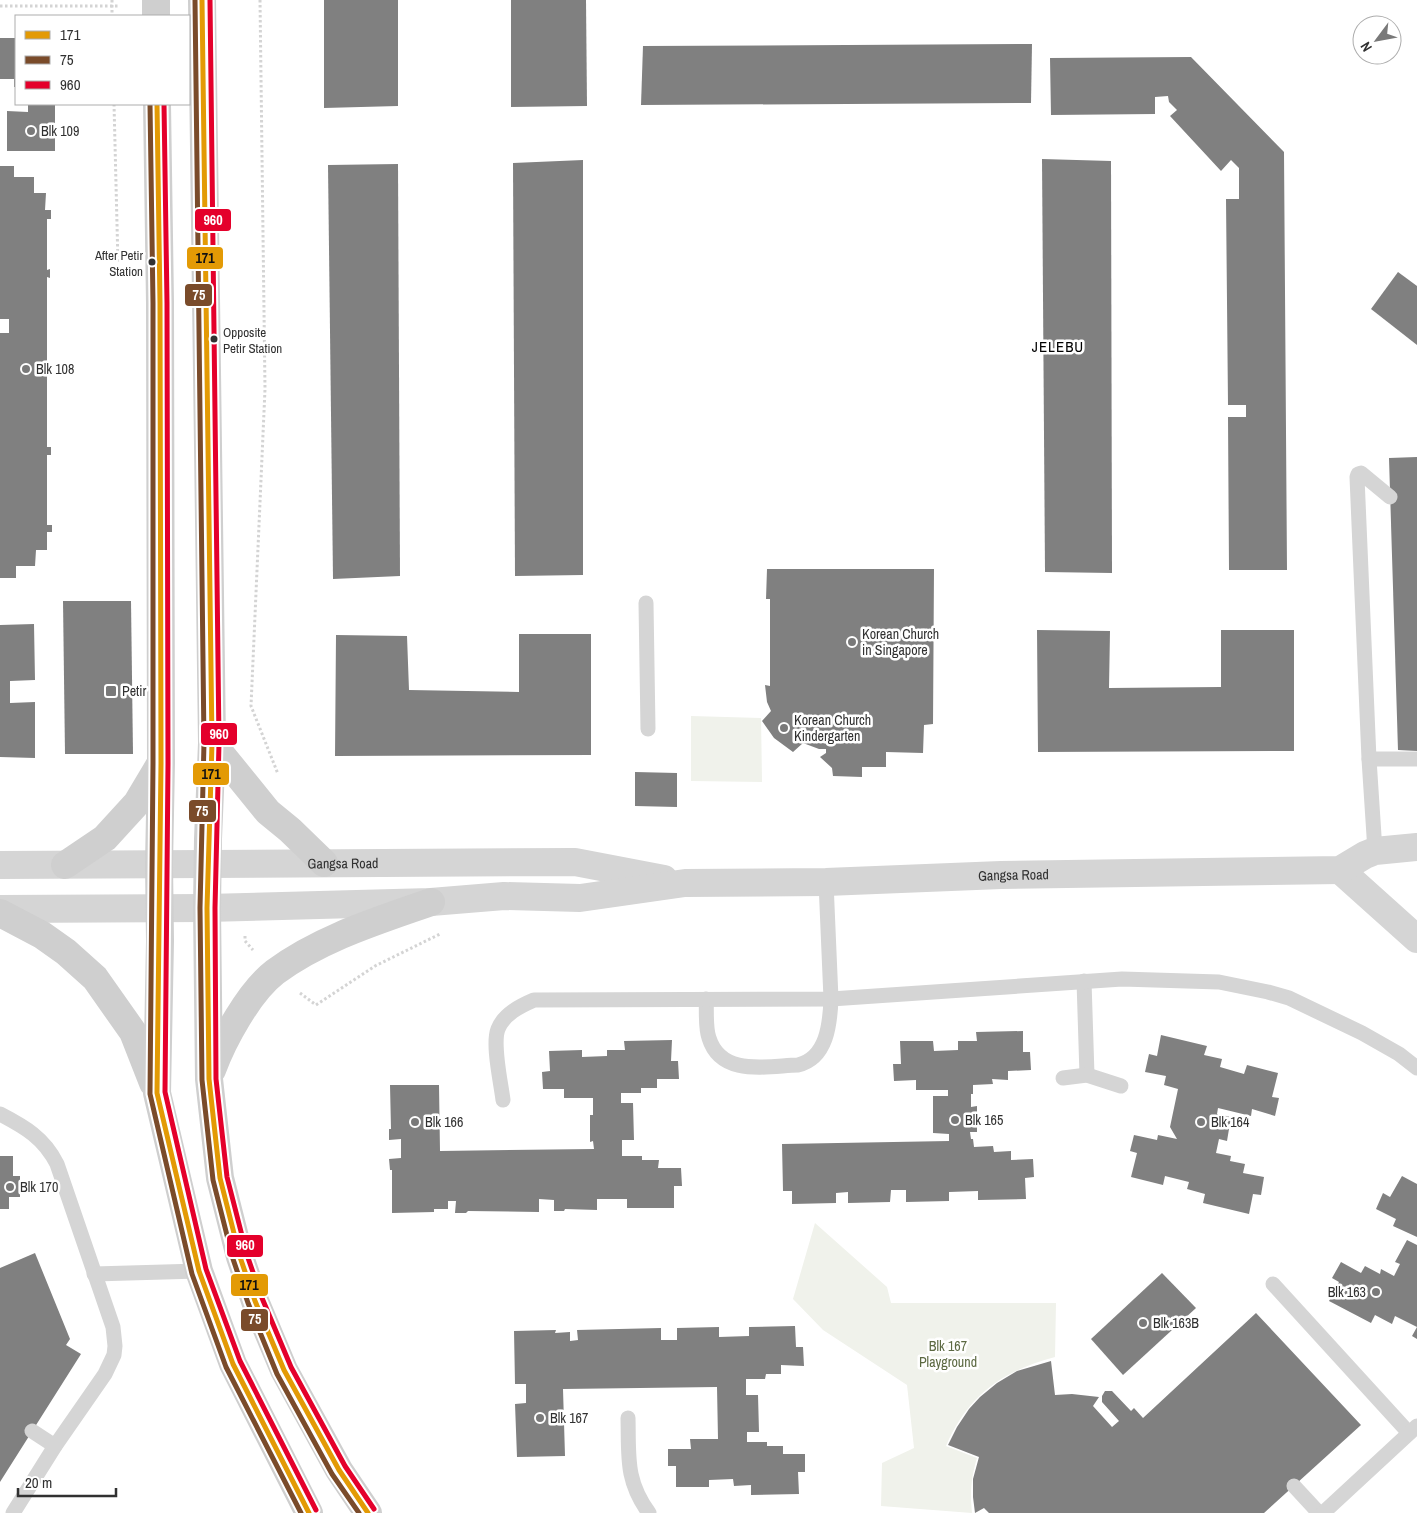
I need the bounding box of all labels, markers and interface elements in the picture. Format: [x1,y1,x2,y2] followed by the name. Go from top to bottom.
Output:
[15,15,190,105] legend
[1352,15,1402,65] north arrow
[60,24,81,45] text: 171
[1356,39,1376,55] text: N
[60,49,74,70] text: 75
[60,74,81,95] text: 960
[41,122,79,140] place label: Blk 109
[25,125,37,137] marker: Blk 109
[194,208,232,232] line badge: 960
[203,211,223,229] text: 960
[186,246,224,270] line badge: 171
[94,247,143,280] place label: After Petir Station
[195,249,215,267] text: 171
[147,257,157,267] marker: After Petir Station
[184,283,213,307] line badge: 75
[193,286,206,304] text: 75
[223,324,282,357] place label: Opposite Petir Station
[209,334,219,344] marker: Opposite Petir Station
[1032,336,1084,357] district label: JELEBU
[36,360,74,378] place label: Blk 108
[20,363,32,375] marker: Blk 108
[862,625,939,659] place label: Korean Church in Singapore
[846,636,858,648] marker: Korean Church in Singapore
[122,682,146,700] place label: Petir
[104,684,118,698] marker: Petir
[794,711,871,745] place label: Korean Church Kindergarten
[200,722,238,746] line badge: 960
[778,722,790,734] marker: Korean Church Kindergarten
[209,725,229,743] text: 960
[192,762,230,786] line badge: 171
[201,765,221,783] text: 171
[188,799,217,823] line badge: 75
[196,802,209,820] text: 75
[307,854,379,872] street label: Gangsa Road
[978,865,1049,885] street label: Gangsa Road
[965,1111,1003,1129] place label: Blk 165
[425,1113,463,1131] place label: Blk 166
[1211,1113,1250,1131] place label: Blk 164
[949,1114,961,1126] marker: Blk 165
[409,1116,421,1128] marker: Blk 166
[1195,1116,1207,1128] marker: Blk 164
[20,1178,58,1196] place label: Blk 170
[4,1181,16,1193] marker: Blk 170
[226,1234,264,1258] line badge: 960
[235,1236,255,1254] text: 960
[230,1273,269,1297] line badge: 171
[239,1276,259,1294] text: 171
[1328,1283,1366,1301] place label: Blk 163
[1370,1286,1382,1298] marker: Blk 163
[240,1308,269,1332] line badge: 75
[249,1310,262,1328] text: 75
[1153,1314,1199,1332] place label: Blk 163B
[1137,1317,1149,1329] marker: Blk 163B
[919,1337,977,1371] park label: Blk 167 Playground
[550,1409,588,1427] place label: Blk 167
[534,1412,546,1424] marker: Blk 167
[18,1466,115,1498] scale bar
[25,1472,52,1493] text: 20 m

